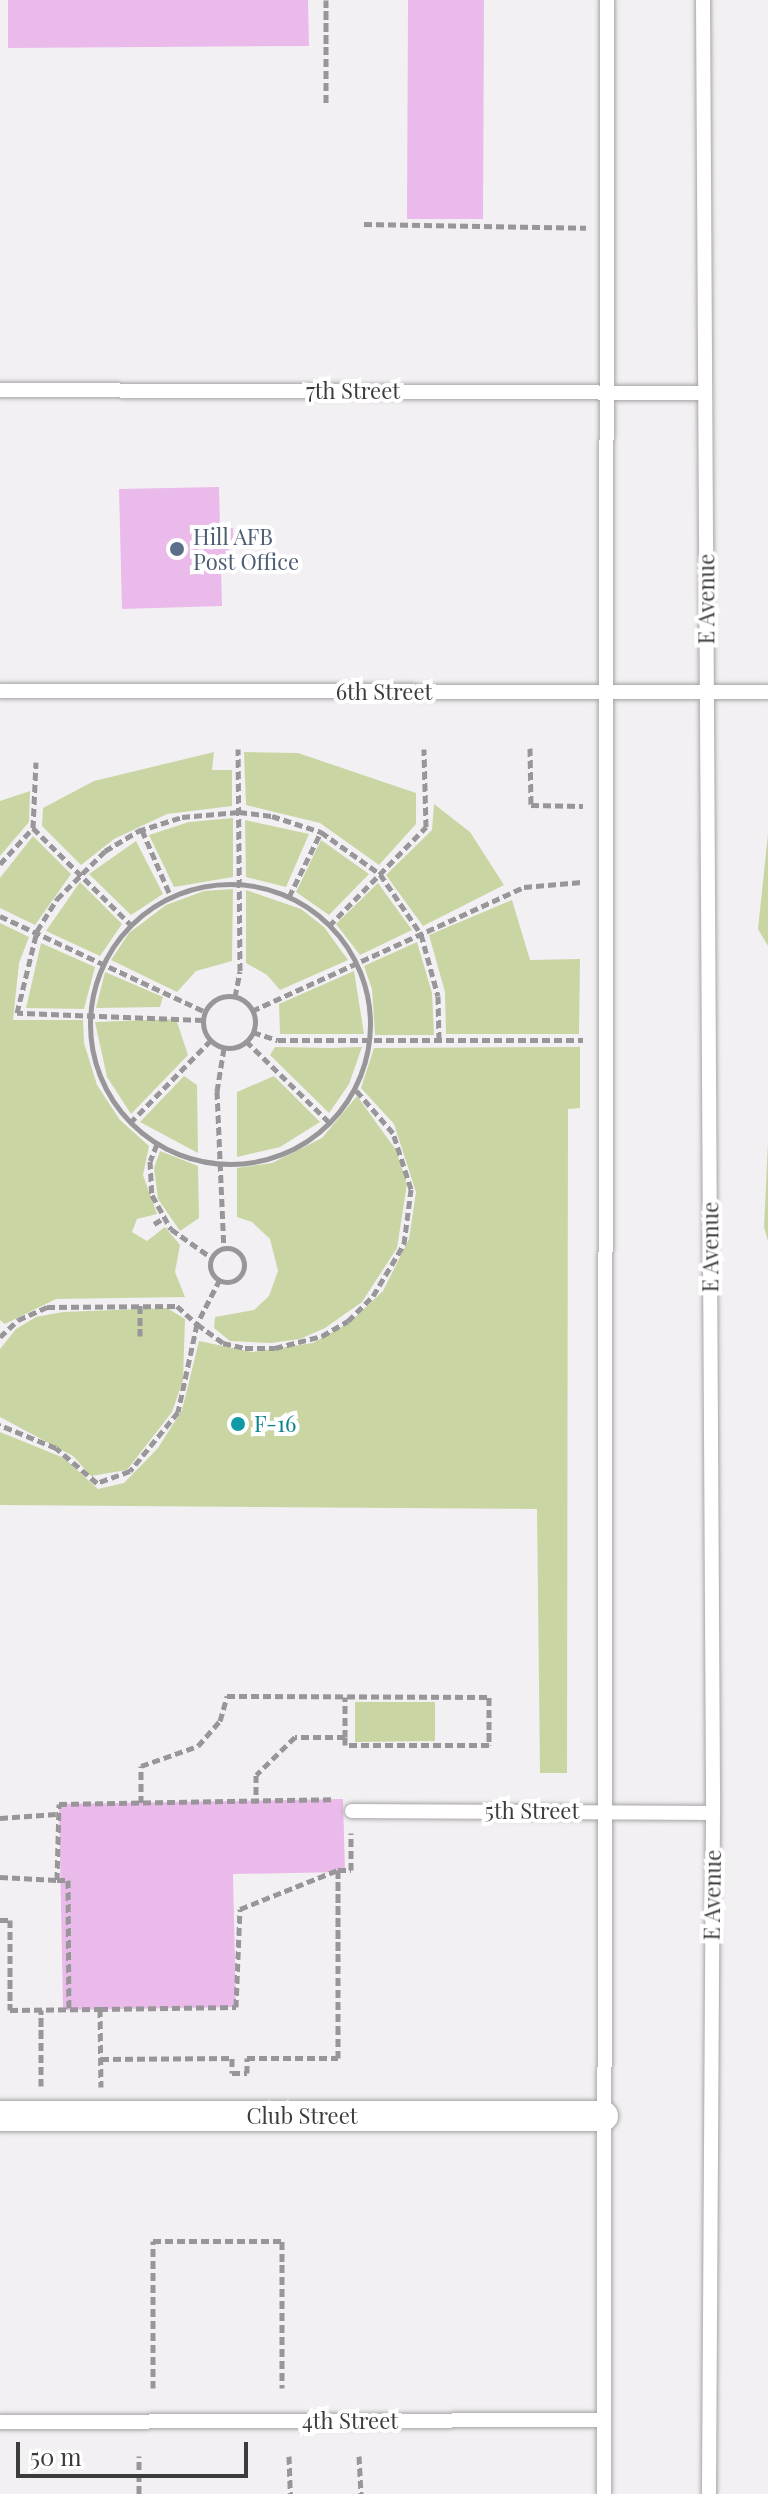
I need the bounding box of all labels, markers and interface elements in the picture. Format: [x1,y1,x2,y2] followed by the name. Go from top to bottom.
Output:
[306,378,400,404] street label: 7th Street
[193,523,299,574] place label: Hill AFB Post Office
[168,540,186,558] marker: Hill AFB Post Office
[693,553,719,645] street label: E Avenue
[336,679,432,705] street label: 6th Street
[697,1201,723,1293] street label: E Avenue
[254,1411,296,1437] place label: F-16
[229,1415,247,1433] marker: F-16
[485,1798,579,1824] street label: 5th Street
[698,1849,726,1941] street label: E Avenue
[246,2103,358,2129] street label: Club Street
[302,2408,398,2434] street label: 4th Street
[20,2426,252,2476] scale bar
[30,2440,82,2472] text: 50 m

